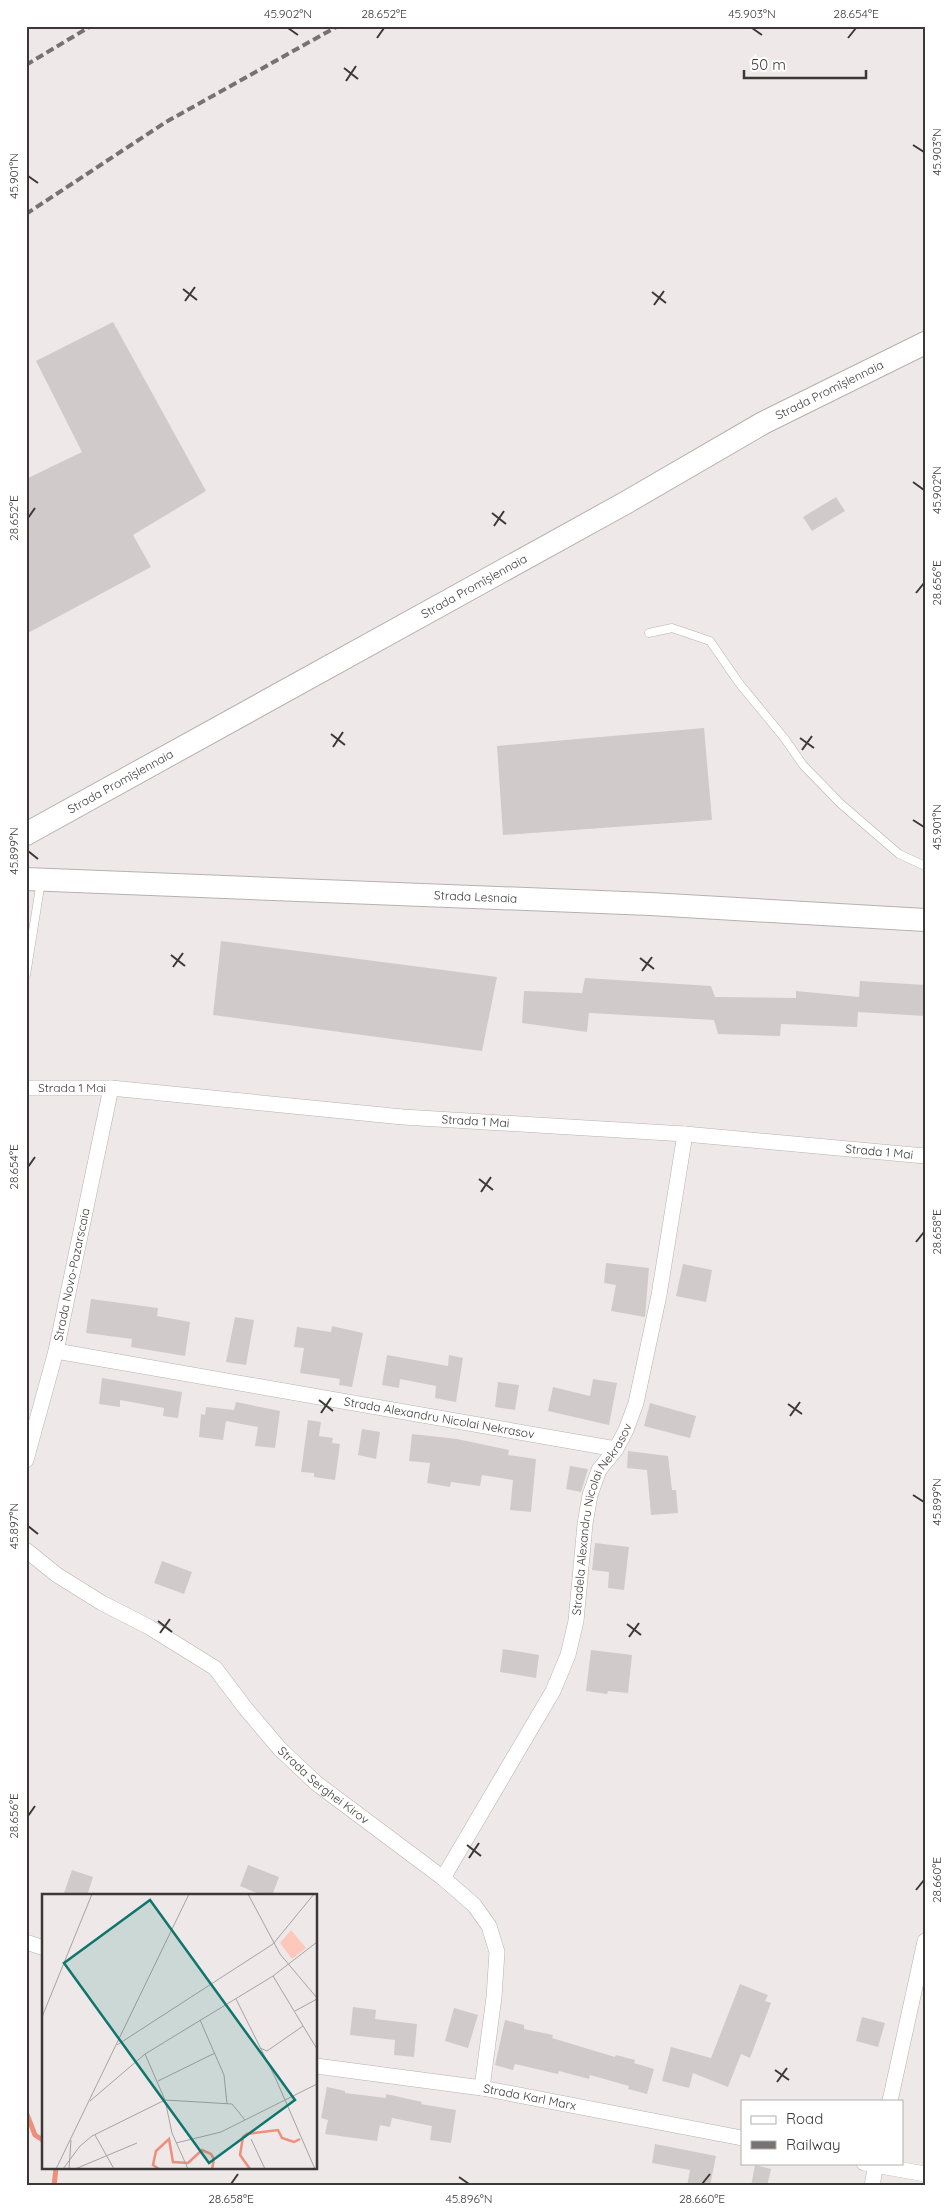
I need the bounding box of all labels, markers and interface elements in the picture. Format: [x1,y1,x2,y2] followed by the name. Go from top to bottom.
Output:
[264,6,312,21] text: 45.902°N
[361,6,407,21] text: 28.652°E
[728,6,776,21] text: 45.903°N
[833,6,879,21] text: 28.654°E
[744,48,866,80] scale bar
[751,55,786,74] text: 50 m
[929,128,944,176] text: 45.903°N
[6,153,21,199] text: 45.901°N
[773,357,886,423] street label: Strada Promîșlennaia
[929,466,944,514] text: 45.902°N
[6,495,21,541] text: 28.652°E
[418,551,530,621] street label: Strada Promîșlennaia
[929,560,944,606] text: 28.656°E
[65,746,176,817] street label: Strada Promîșlennaia
[929,804,944,850] text: 45.901°N
[6,827,21,875] text: 45.899°N
[434,887,518,906] street label: Strada Lesnaia
[38,1080,106,1095] street label: Strada 1 Mai
[441,1111,510,1130] street label: Strada 1 Mai
[845,1141,914,1162] street label: Strada 1 Mai
[6,1144,21,1190] text: 28.654°E
[50,1207,93,1343] street label: Strada Novo-Pazarscaia
[929,1209,944,1255] text: 28.658°E
[343,1394,536,1442] street label: Strada Alexandru Nicolai Nekrasov
[569,1421,635,1616] street label: Stradela Alexandru Nicolai Nekrasov
[929,1478,944,1526] text: 45.899°N
[6,1503,21,1549] text: 45.897°N
[275,1743,372,1827] street label: Strada Serghei Kirov
[6,1793,21,1839] text: 28.656°E
[929,1857,944,1903] text: 28.660°E
[42,1894,318,2170] inset map
[482,2080,578,2113] street label: Strada Karl Marx
[741,2100,904,2164] legend
[786,2109,823,2128] text: Road
[786,2135,841,2154] text: Railway
[208,2191,254,2206] text: 28.658°E
[445,2191,493,2206] text: 45.896°N
[679,2191,725,2206] text: 28.660°E

